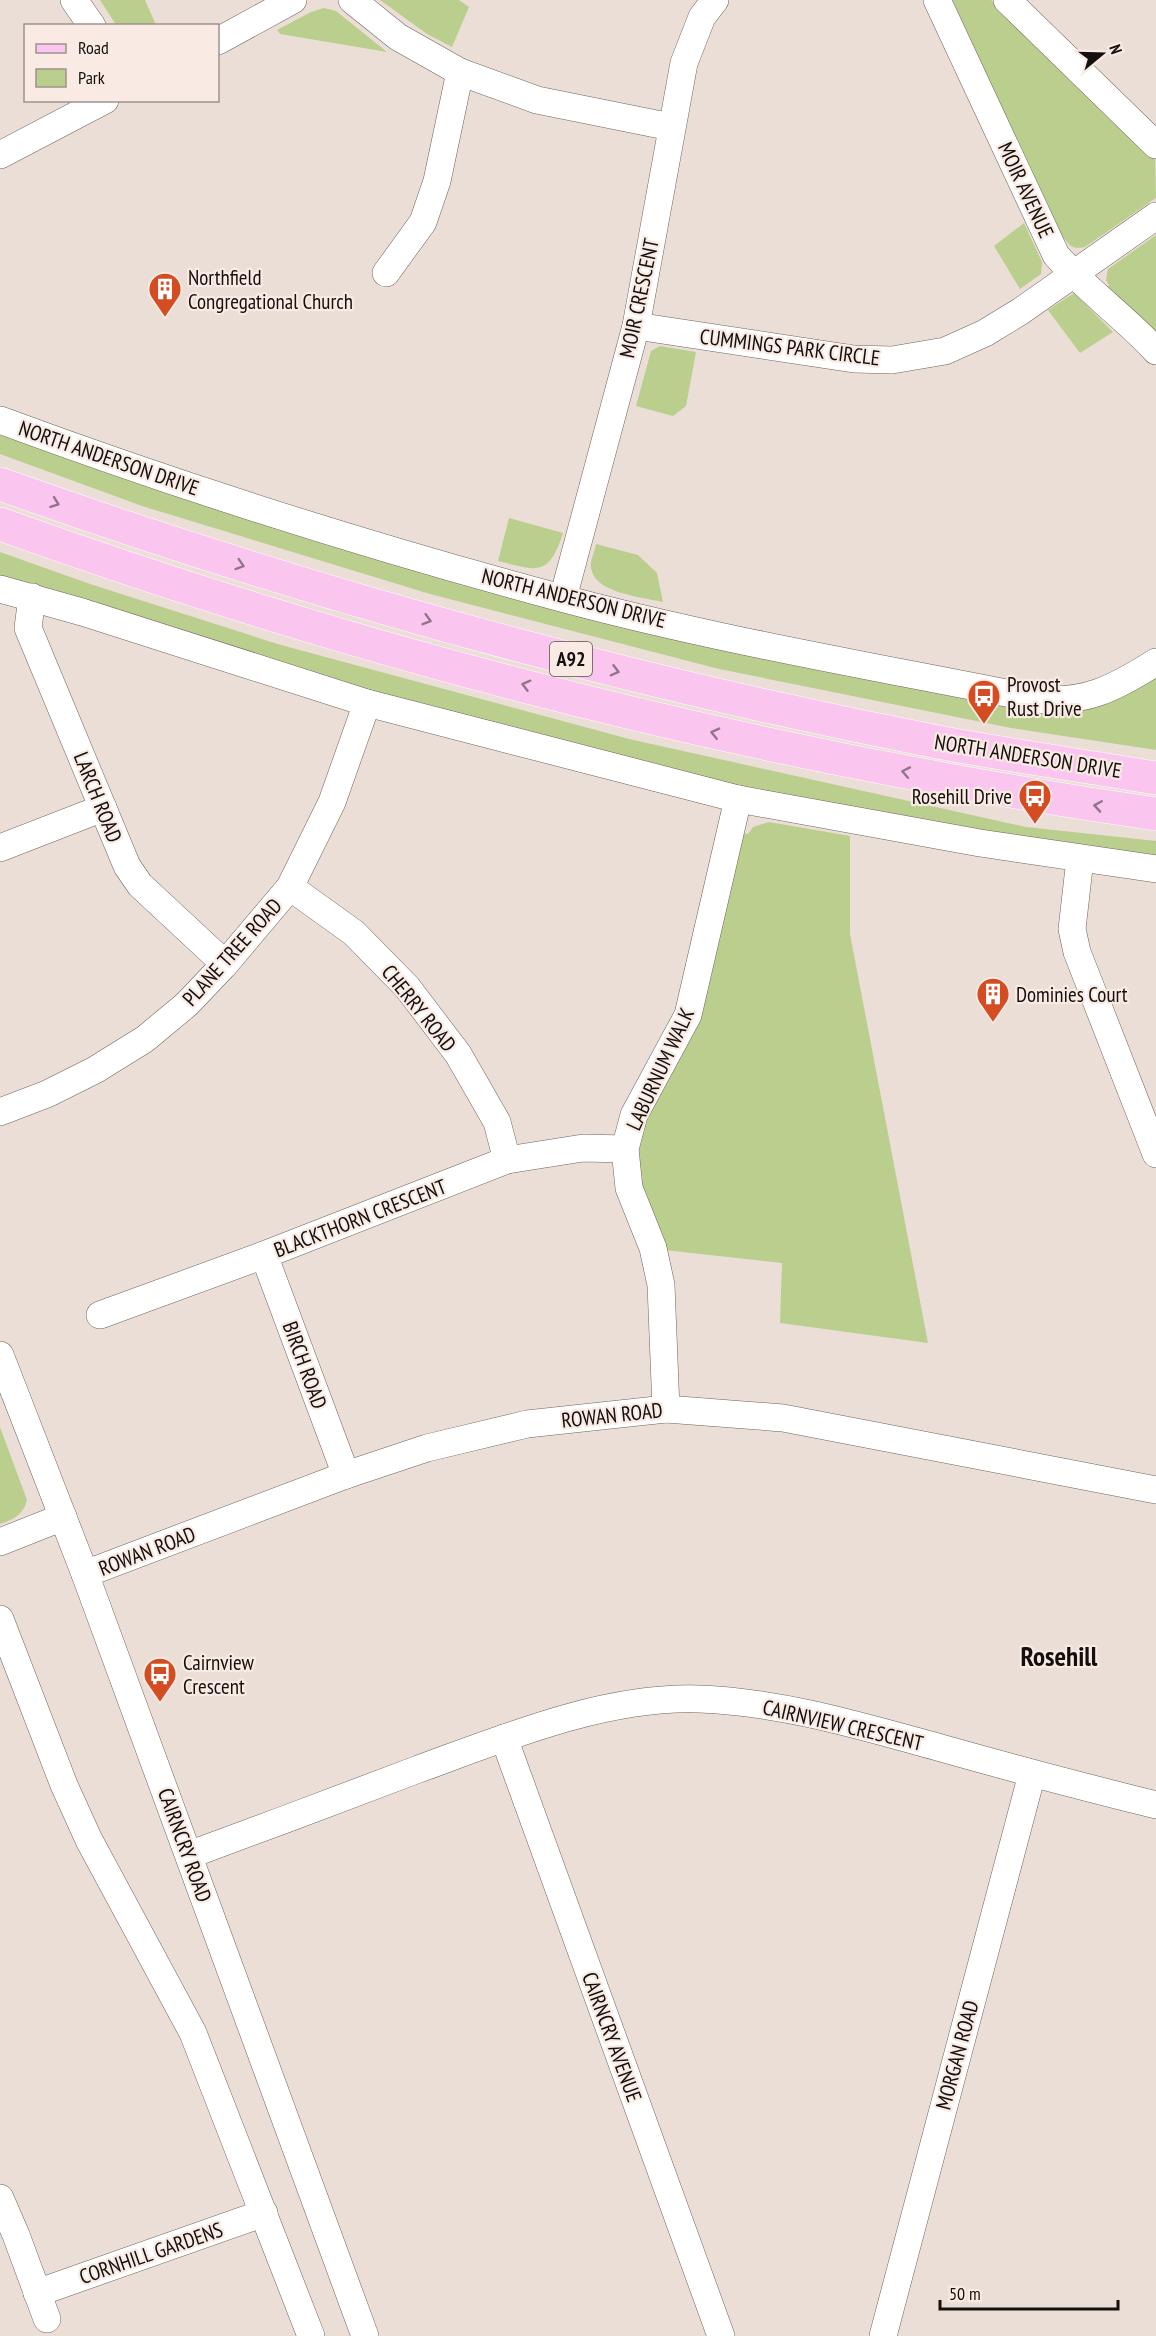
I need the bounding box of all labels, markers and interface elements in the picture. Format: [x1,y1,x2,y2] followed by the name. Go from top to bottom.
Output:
[24,24,219,102] legend
[1072,24,1132,84] north arrow
[78,36,109,59] text: Road
[1105,42,1127,56] text: N
[78,66,105,89] text: Park
[992,138,1060,242] street label: MOIR AVENUE
[613,235,665,360] street label: MOIR CRESCENT
[188,264,353,315] place label: Northfield Congregational Church
[147,271,183,318] building icon: Northfield Congregational Church
[698,323,882,371] street label: CUMMINGS PARK CIRCLE
[15,415,203,501] street label: NORTH ANDERSON DRIVE
[49,496,60,509] one-way arrow
[234,558,245,570] one-way arrow
[479,562,669,634] street label: NORTH ANDERSON DRIVE
[421,613,432,625] one-way arrow
[550,642,592,676] road number: A92
[610,664,620,676] one-way arrow
[1007,671,1082,722] place label: Provost Rust Drive
[966,678,1002,725] bus stop icon: Provost Rust Drive
[521,680,532,692] one-way arrow
[710,727,720,740] one-way arrow
[933,728,1123,784] street label: NORTH ANDERSON DRIVE
[68,748,128,846] street label: LARCH ROAD
[901,766,911,779] one-way arrow
[1017,778,1053,825] bus stop icon: Rosehill Drive
[912,783,1012,810] place label: Rosehill Drive
[1094,800,1104,813] one-way arrow
[176,892,288,1012] street label: PLANE TREE ROAD
[376,959,462,1057] street label: CHERRY ROAD
[975,976,1011,1023] building icon: Dominies Court
[1016,981,1128,1008] place label: Dominies Court
[620,1003,700,1135] street label: LABURNUM WALK
[270,1172,451,1263] street label: BLACKTHORN CRESCENT
[277,1318,333,1412] street label: BIRCH ROAD
[560,1396,664,1434] street label: ROWAN ROAD
[95,1520,199,1582] street label: ROWAN ROAD
[1021,1639,1098,1673] district label: Rosehill
[183,1649,254,1700] place label: Cairnview Crescent
[142,1656,178,1703] bus stop icon: Cairnview Crescent
[760,1693,927,1757] street label: CAIRNVIEW CRESCENT
[152,1784,218,1906] street label: CAIRNCRY ROAD
[576,1968,648,2106] street label: CAIRNCRY AVENUE
[929,1997,985,2113] street label: MORGAN ROAD
[76,2216,226,2290] street label: CORNHILL GARDENS
[940,2273,1118,2311] scale bar
[949,2282,981,2305] text: 50 m

